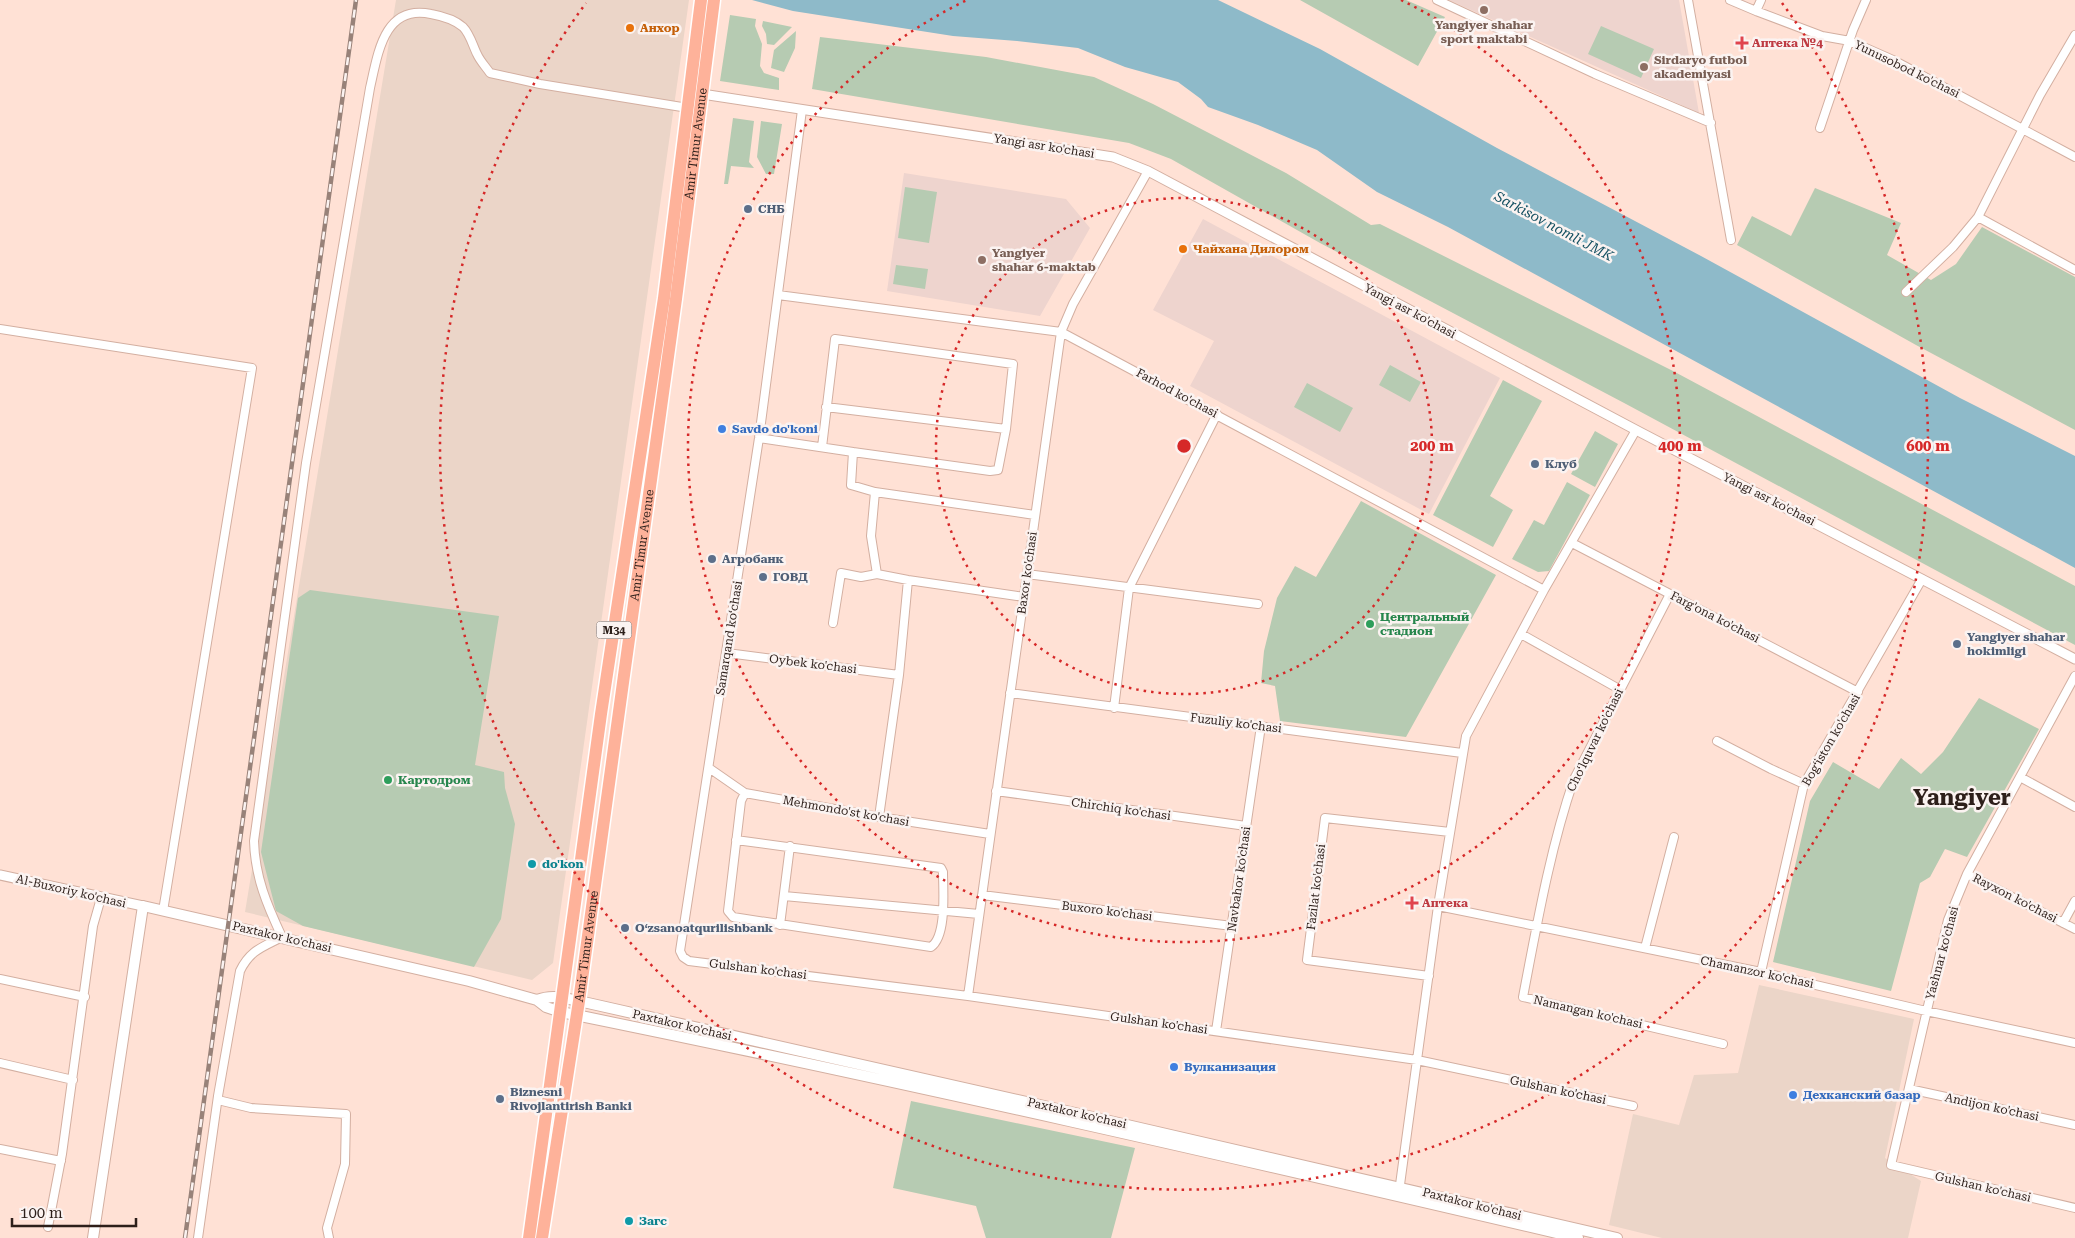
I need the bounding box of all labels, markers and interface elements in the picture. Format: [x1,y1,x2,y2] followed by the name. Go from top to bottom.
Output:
[1478,4,1490,16] marker: Yangiyer shahar sport maktabi
[1435,18,1534,46] place label: Yangiyer shahar sport maktabi
[640,21,680,35] place label: Анхор
[624,22,636,34] marker: Анхор
[1752,36,1823,50] place label: Аптека №4
[1736,37,1748,49] marker: Аптека №4
[1852,37,1962,101] street label: Yunusobod ko'chasi
[1654,53,1747,81] place label: Sirdaryo futbol akademiyasi
[1638,61,1650,73] marker: Sirdaryo futbol akademiyasi
[682,87,710,200] street label: Amir Timur Avenue
[993,131,1096,161] street label: Yangi asr ko'chasi
[1491,187,1617,264] water label: Sarkisov nomli JMK
[758,202,785,216] place label: СНБ
[742,203,754,215] marker: СНБ
[1193,242,1309,256] place label: Чайхана Дилором
[1177,243,1189,255] marker: Чайхана Дилором
[992,246,1096,274] place label: Yangiyer shahar 6-maktab
[976,254,988,266] marker: Yangiyer shahar 6-maktab
[1362,281,1458,341] street label: Yangi asr ko'chasi
[1134,366,1220,420] street label: Farhod ko'chasi
[732,422,818,436] place label: Savdo do'koni
[716,423,728,435] marker: Savdo do'koni
[1175,437,1193,455] centre of rings
[1410,437,1454,455] text: 200 m
[1658,437,1702,455] text: 400 m
[1906,437,1950,455] text: 600 m
[1545,457,1577,471] place label: Клуб
[1529,458,1541,470] marker: Клуб
[1720,470,1818,528] street label: Yangi asr ko'chasi
[627,488,657,602] street label: Amir Timur Avenue
[1014,531,1040,615] street label: Baxor ko'chasi
[722,552,785,566] place label: Агробанк
[706,553,718,565] marker: Агробанк
[773,570,808,584] place label: ГОВД
[757,571,769,583] marker: ГОВД
[713,580,745,696] street label: Samarqand ko‘chasi
[1668,588,1762,646] street label: Farg'ona ko'chasi
[1380,610,1469,638] place label: Центральный стадион
[1364,618,1376,630] marker: Центральный стадион
[596,622,632,638] road number: M34
[1967,630,2066,658] place label: Yangiyer shahar hokimligi
[1951,638,1963,650] marker: Yangiyer shahar hokimligi
[768,652,858,676] street label: Oybek ko'chasi
[1564,686,1626,794] street label: Cho‘lquvar ko'chasi
[1799,691,1863,788] street label: Bog‘iston ko'chasi
[1189,710,1283,736] street label: Fuzuliy ko'chasi
[398,773,471,787] place label: Картодром
[382,774,394,786] marker: Картодром
[1913,785,2011,810] district label: Yangiyer
[782,793,911,829] street label: Mehmondo'st ko'chasi
[1070,795,1172,823] street label: Chirchiq ko'chasi
[1225,825,1253,933] street label: Navbahor ko'chasi
[1304,843,1328,931] street label: Fazilat ko'chasi
[542,857,584,871] place label: do'kon
[526,858,538,870] marker: do'kon
[1970,871,2060,925] street label: Rayxon ko'chasi
[15,872,128,911] street label: Al-Buxoriy ko'chasi
[572,889,601,1003] street label: Amir Timur Avenue
[1422,896,1468,910] place label: Аптека
[1406,897,1418,909] marker: Аптека
[1061,898,1153,924] street label: Buxoro ko'chasi
[1923,905,1961,1001] street label: Yashnar ko'chasi
[231,919,333,955] street label: Paxtakor ko'chasi
[635,921,774,935] place label: Oʻzsanoatqurilishbank
[619,922,631,934] marker: Oʻzsanoatqurilishbank
[1699,953,1815,991] street label: Chamanzor ko'chasi
[708,956,808,982] street label: Gulshan ko'chasi
[1532,993,1644,1031] street label: Namangan ko'chasi
[631,1007,733,1043] street label: Paxtakor ko'chasi
[1109,1009,1209,1037] street label: Gulshan ko'chasi
[1184,1060,1276,1074] place label: Вулканизация
[1168,1061,1180,1073] marker: Вулканизация
[1509,1073,1608,1107] street label: Gulshan ko'chasi
[510,1085,632,1113] place label: Biznesni Rivojlantirish Banki
[1803,1088,1921,1102] place label: Дехканский базар
[1787,1089,1799,1101] marker: Дехканский базар
[1944,1090,2041,1124] street label: Andijon ko'chasi
[494,1093,506,1105] marker: Biznesni Rivojlantirish Banki
[1026,1095,1128,1131] street label: Paxtakor ko'chasi
[1934,1169,2033,1205] street label: Gulshan ko'chasi
[1421,1185,1523,1223] street label: Paxtakor ko'chasi
[12,1196,136,1228] scale bar
[20,1204,63,1222] text: 100 m
[639,1214,667,1228] place label: Загс
[623,1215,635,1227] marker: Загс

